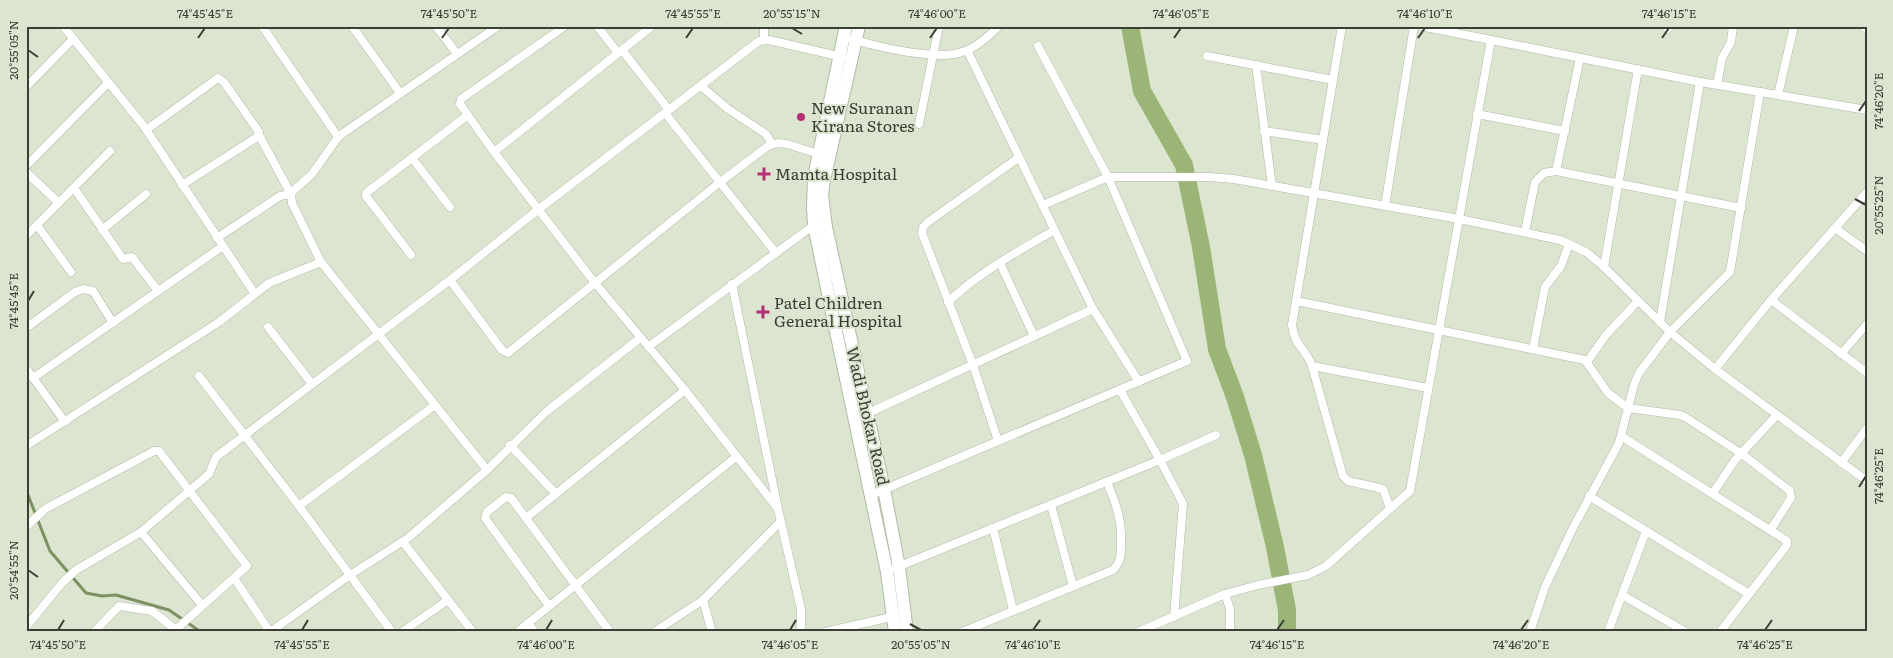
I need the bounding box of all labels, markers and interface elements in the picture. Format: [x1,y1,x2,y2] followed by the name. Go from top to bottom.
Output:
[177,4,233,22] text: 74°45'45"E
[421,4,478,22] text: 74°45'50"E
[665,4,721,22] text: 74°45'55"E
[763,4,821,22] text: 20°55'15"N
[908,4,966,22] text: 74°46'00"E
[1153,4,1210,22] text: 74°46'05"E
[1397,4,1453,22] text: 74°46'10"E
[1642,4,1697,22] text: 74°46'15"E
[4,20,22,80] text: 20°55'05"N
[1869,72,1887,129] text: 74°46'20"E
[811,95,915,137] place label: New Suranan Kirana Stores
[795,111,807,123] marker: New Suranan Kirana Stores
[775,161,897,185] place label: Mamta Hospital
[757,167,771,181] marker: Mamta Hospital
[1869,176,1887,234] text: 20°55'25"N
[4,273,22,329] text: 74°45'45"E
[774,290,902,332] place label: Patel Children General Hospital
[756,305,770,319] marker: Patel Children General Hospital
[841,344,897,488] street label: Wadi Bhokar Road
[1869,448,1887,504] text: 74°46'25"E
[4,540,22,600] text: 20°54'55"N
[30,635,87,653] text: 74°45'50"E
[274,635,330,653] text: 74°45'55"E
[517,635,575,653] text: 74°46'00"E
[762,635,819,653] text: 74°46'05"E
[891,635,951,653] text: 20°55'05"N
[1005,635,1061,653] text: 74°46'10"E
[1250,635,1305,653] text: 74°46'15"E
[1493,635,1550,653] text: 74°46'20"E
[1737,635,1793,653] text: 74°46'25"E

